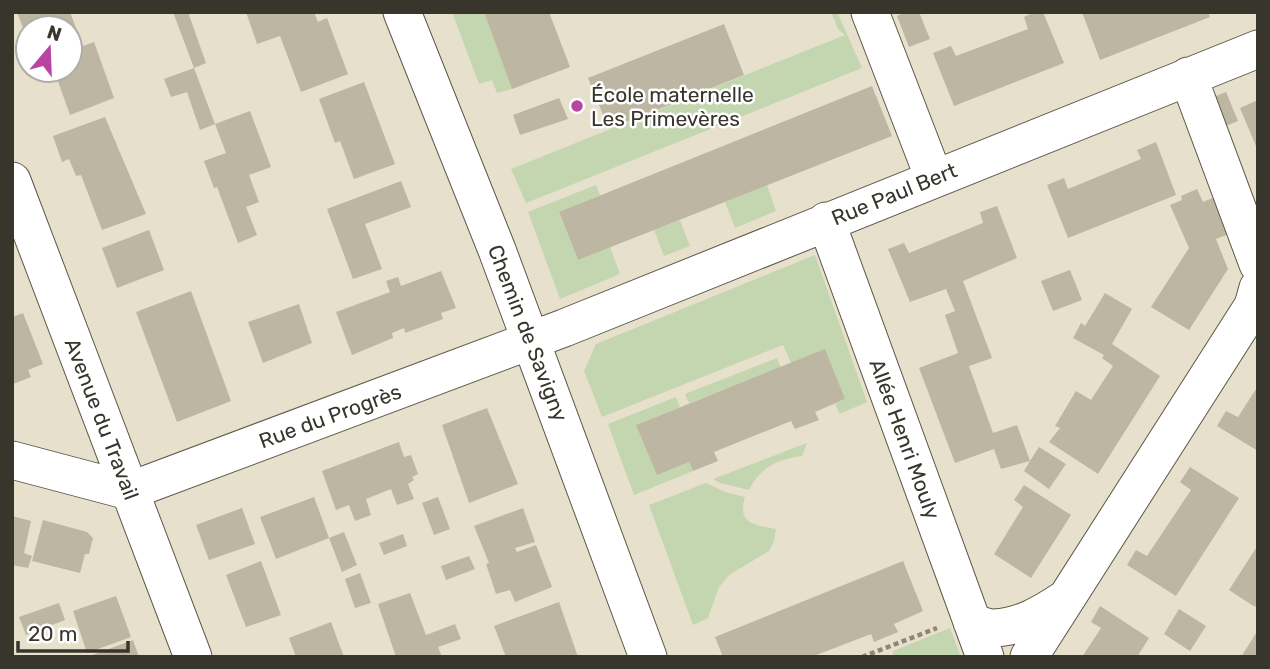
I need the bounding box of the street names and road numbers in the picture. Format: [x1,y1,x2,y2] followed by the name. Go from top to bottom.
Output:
[828,157,960,231] street label: Rue Paul Bert
[483,241,573,425] street label: Chemin de Savigny
[60,335,144,503] street label: Avenue du Travail
[864,355,946,523] street label: Allée Henri Mouly
[255,379,405,453] street label: Rue du Progrès

